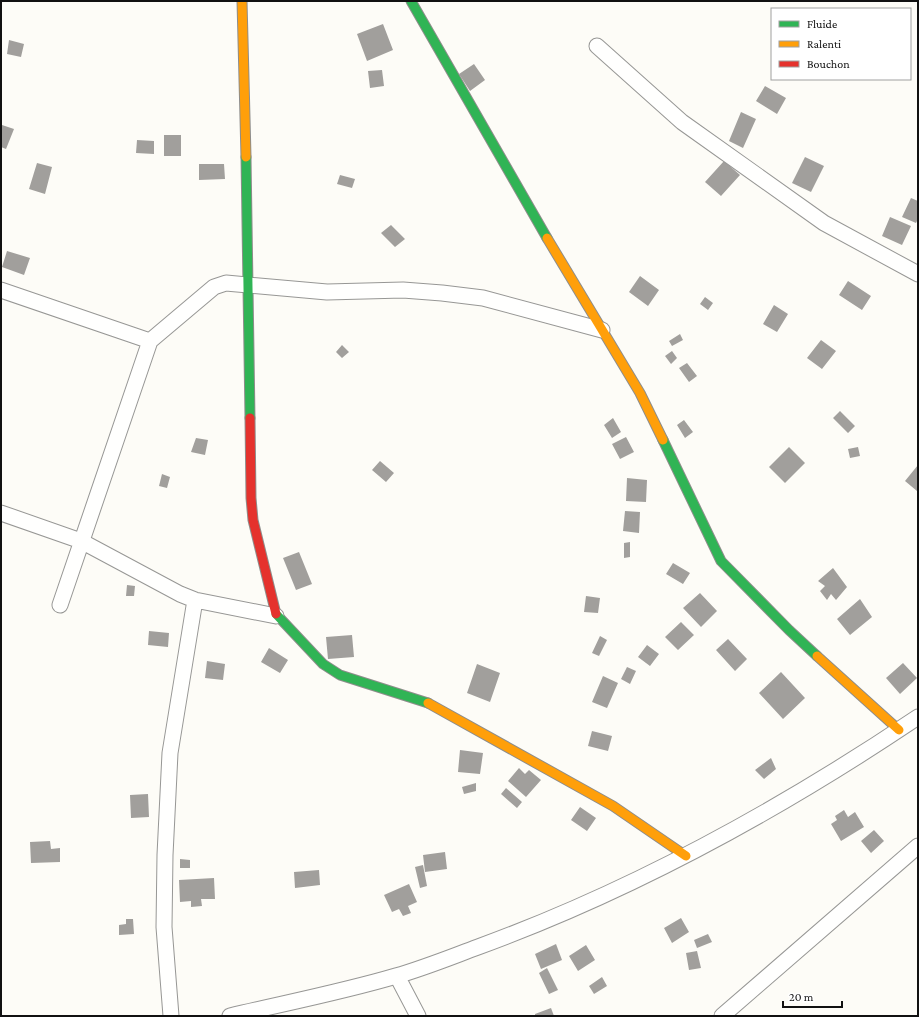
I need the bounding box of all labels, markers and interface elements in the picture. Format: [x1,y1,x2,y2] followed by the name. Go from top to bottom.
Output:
[771,8,911,80] legend
[807,17,837,31] text: Fluide
[807,37,841,51] text: Ralenti
[807,57,850,71] text: Bouchon
[783,983,842,1009] scale bar
[789,990,814,1004] text: 20 m

